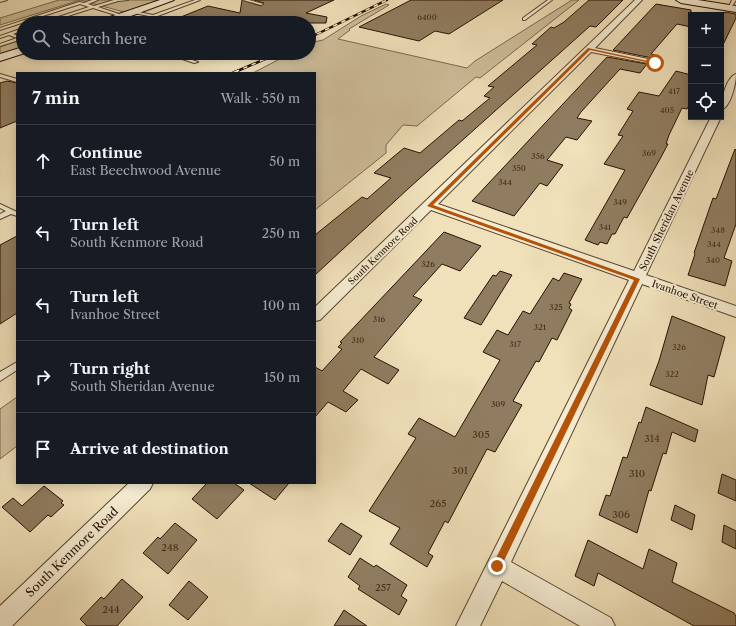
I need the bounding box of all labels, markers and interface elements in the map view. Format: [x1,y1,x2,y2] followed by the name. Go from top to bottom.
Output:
[417,12,437,22] house number: 6400
[688,12,724,120] map controls
[688,12,724,48] button: +
[16,16,316,60] search box
[30,27,52,49] icon: search
[62,29,147,48] text: Search here
[688,48,724,84] button: −
[646,54,664,72] route start
[688,84,724,120] button: locate
[668,86,680,96] house number: 417
[32,88,80,108] text: 7 min
[220,90,300,106] text: Walk · 550 m
[660,105,674,115] house number: 405
[70,143,142,162] text: Continue
[642,148,656,158] house number: 369
[32,150,54,172] icon: ahead
[531,151,545,161] house number: 356
[269,153,300,169] text: 50 m
[70,162,221,178] text: East Beechwood Avenue
[512,163,526,173] house number: 350
[636,167,697,273] street label: South Sheridan Avenue
[498,177,512,187] house number: 344
[613,197,627,207] house number: 349
[346,214,420,287] street label: South Kenmore Road
[70,215,139,234] text: Turn left
[32,222,54,244] icon: left
[599,222,612,232] house number: 341
[262,225,300,241] text: 250 m
[711,225,725,235] house number: 348
[70,234,203,250] text: South Kenmore Road
[707,239,721,249] house number: 344
[706,255,720,265] house number: 340
[421,259,435,269] house number: 326
[650,277,720,312] street label: Ivanhoe Street
[70,287,139,306] text: Turn left
[32,294,54,316] icon: left
[262,297,300,313] text: 100 m
[549,302,563,312] house number: 325
[70,306,160,322] text: Ivanhoe Street
[373,314,386,324] house number: 316
[534,322,547,332] house number: 321
[352,335,364,345] house number: 310
[509,339,521,349] house number: 317
[672,342,686,352] house number: 326
[70,359,150,378] text: Turn right
[32,366,54,388] icon: right
[264,369,300,385] text: 150 m
[665,369,679,379] house number: 322
[70,378,215,394] text: South Sheridan Avenue
[491,399,505,409] house number: 309
[472,428,490,441] house number: 305
[644,432,660,445] house number: 314
[32,438,54,460] icon: arrive
[70,439,229,458] text: Arrive at destination
[452,464,469,477] house number: 301
[629,467,645,480] house number: 310
[429,497,447,510] house number: 265
[22,503,122,600] street label: South Kenmore Road
[612,508,630,521] house number: 306
[161,541,179,554] house number: 248
[488,557,506,575] route end
[375,581,391,594] house number: 257
[102,603,120,616] house number: 244

